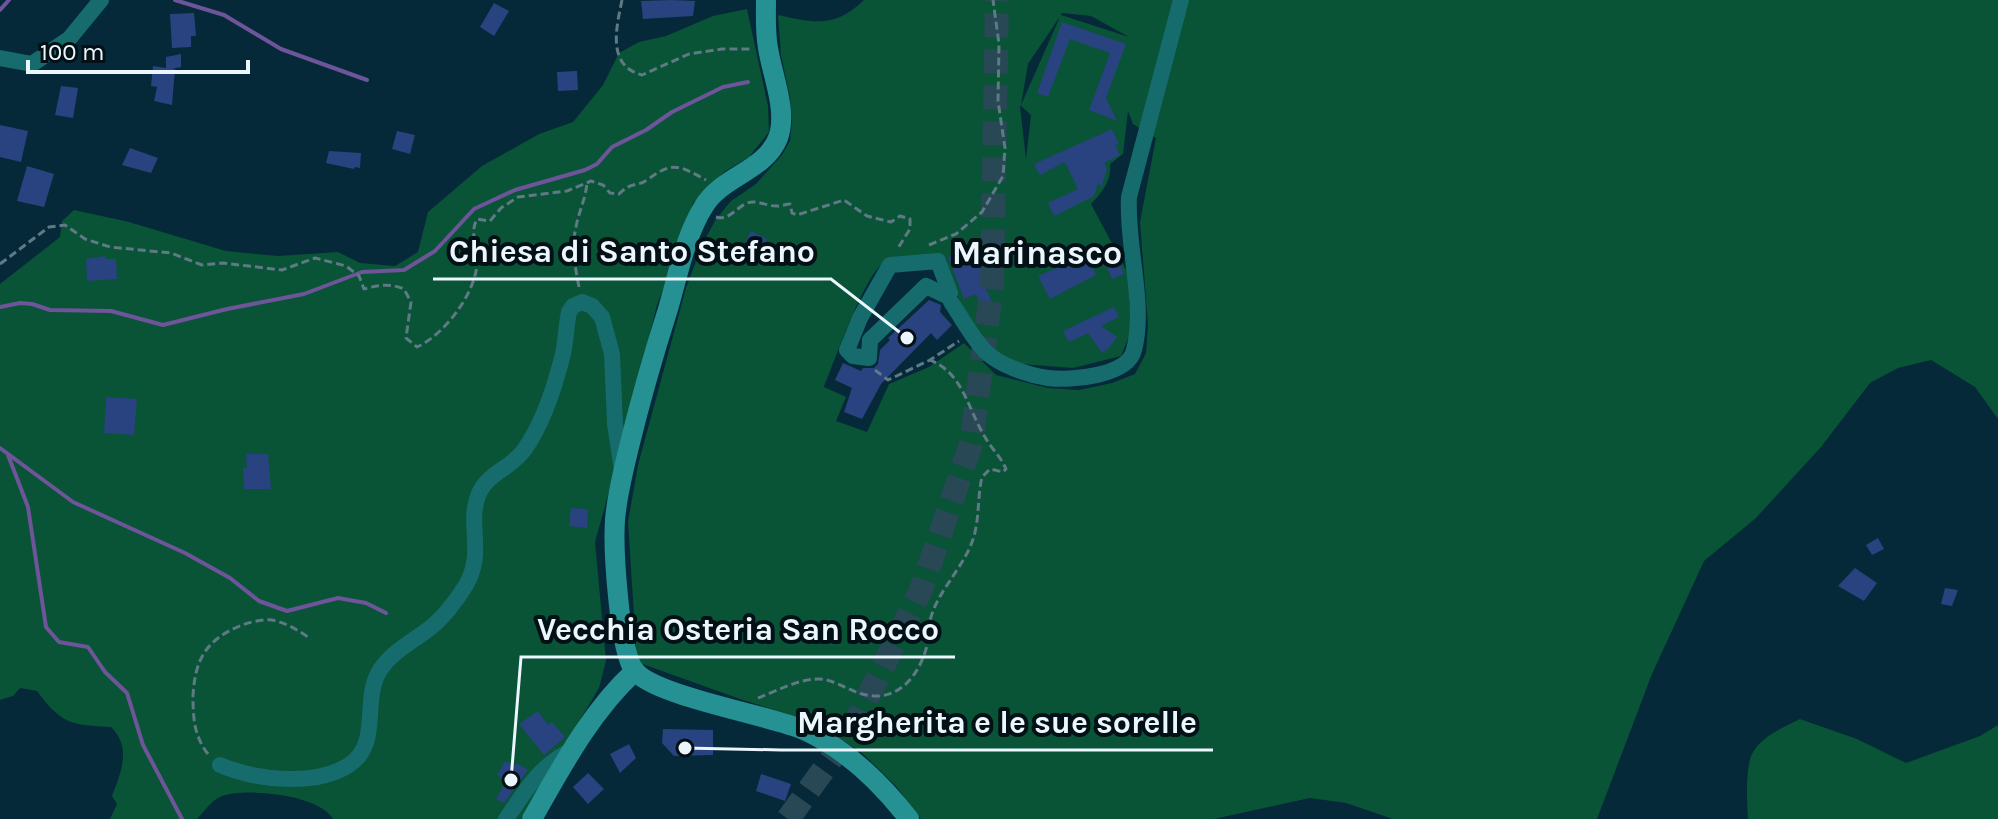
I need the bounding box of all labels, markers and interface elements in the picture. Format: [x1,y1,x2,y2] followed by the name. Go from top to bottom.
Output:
[28,24,248,74] scale bar
[40,38,105,66] text: 100 m
[433,223,831,279] callout: Chiesa di Santo Stefano
[449,233,815,270] text: Chiesa di Santo Stefano
[952,233,1122,273] district label: Marinasco
[521,601,955,657] callout: Vecchia Osteria San Rocco
[537,611,939,648] text: Vecchia Osteria San Rocco
[781,694,1213,750] callout: Margherita e le sue sorelle
[797,704,1197,741] text: Margherita e le sue sorelle

